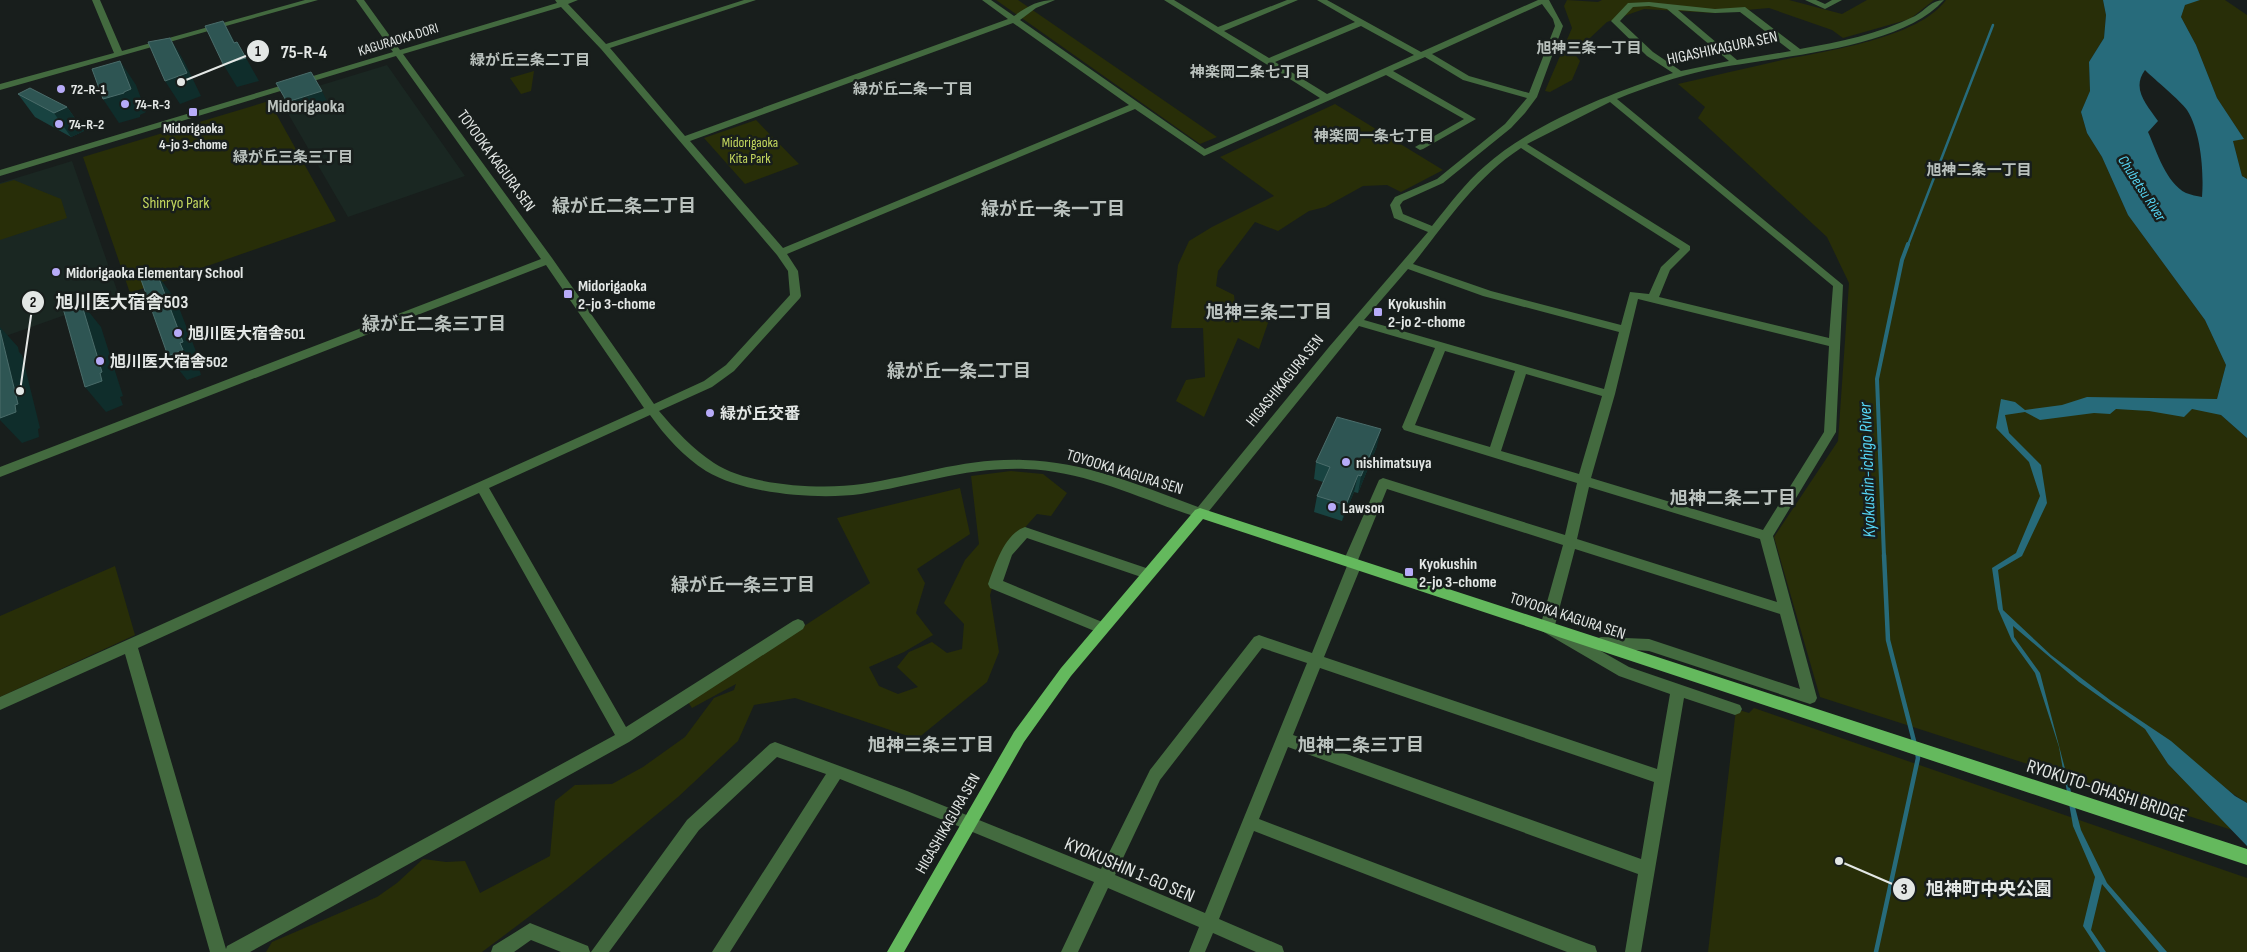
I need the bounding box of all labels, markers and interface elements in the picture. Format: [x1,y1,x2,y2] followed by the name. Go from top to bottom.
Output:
[356,19,440,60] street label: KAGURAOKA DORI
[1665,27,1779,69] street label: HIGASHIKAGURA SEN
[245,35,337,68] callout: 75-R-4
[1536,39,1642,58] district label: 旭神三条一丁目
[255,42,261,61] text: 1
[281,42,328,63] text: 75-R-4
[470,51,590,70] district label: 緑が丘三条二丁目
[1189,63,1310,82] district label: 神楽岡二条七丁目
[853,80,973,99] district label: 緑が丘二条一丁目
[71,81,106,98] place label: 72-R-1
[55,83,67,95] marker: 72-R-1
[135,96,170,113] place label: 74-R-3
[267,96,345,117] district label: Midorigaoka
[119,98,131,110] marker: 74-R-3
[187,106,199,118] marker: Midorigaoka 4-jo 3-chome
[453,106,539,215] street label: TOYOOKA KAGURA SEN
[69,116,104,133] place label: 74-R-2
[53,118,65,130] marker: 74-R-2
[159,120,227,153] place label: Midorigaoka 4-jo 3-chome
[1313,127,1434,146] district label: 神楽岡一条七丁目
[722,134,778,167] park label: Midorigaoka Kita Park
[233,148,353,167] district label: 緑が丘三条三丁目
[2113,152,2170,225] water label: Chubetsu River
[1926,161,2032,180] district label: 旭神二条一丁目
[143,194,209,213] park label: Shinryo Park
[552,196,696,217] district label: 緑が丘二条二丁目
[981,199,1125,220] district label: 緑が丘一条一丁目
[66,264,243,283] place label: Midorigaoka Elementary School
[50,266,62,278] marker: Midorigaoka Elementary School
[578,277,656,314] place label: Midorigaoka 2-jo 3-chome
[21,285,198,318] callout: 旭川医大宿舎503
[562,288,574,300] marker: Midorigaoka 2-jo 3-chome
[56,292,188,313] text: 旭川医大宿舎503
[30,293,36,312] text: 2
[1388,295,1466,332] place label: Kyokushin 2-jo 2-chome
[1206,302,1332,323] district label: 旭神三条二丁目
[1372,306,1384,318] marker: Kyokushin 2-jo 2-chome
[362,314,506,335] district label: 緑が丘二条三丁目
[188,325,306,344] place label: 旭川医大宿舎501
[172,327,184,339] marker: 旭川医大宿舎501
[1242,331,1328,431] street label: HIGASHIKAGURA SEN
[110,353,228,372] place label: 旭川医大宿舎502
[94,355,106,367] marker: 旭川医大宿舎502
[887,361,1031,382] district label: 緑が丘一条二丁目
[1855,401,1880,538] water label: Kyokushin-ichigo River
[720,405,800,424] place label: 緑が丘交番
[704,407,716,419] marker: 緑が丘交番
[1064,446,1185,499] street label: TOYOOKA KAGURA SEN
[1356,454,1431,473] place label: nishimatsuya
[1340,456,1352,468] marker: nishimatsuya
[1670,488,1796,509] district label: 旭神二条二丁目
[1342,499,1385,518] place label: Lawson
[1326,501,1338,513] marker: Lawson
[1419,555,1497,592] place label: Kyokushin 2-jo 3-chome
[1403,566,1415,578] marker: Kyokushin 2-jo 3-chome
[671,575,815,596] district label: 緑が丘一条三丁目
[1507,589,1628,644] street label: TOYOOKA KAGURA SEN
[868,735,994,756] district label: 旭神三条三丁目
[1298,735,1424,756] district label: 旭神二条三丁目
[2024,755,2189,828] street label: RYOKUTO-OHASHI BRIDGE
[912,770,985,877] street label: HIGASHIKAGURA SEN
[1061,833,1198,908] street label: KYOKUSHIN 1-GO SEN
[1891,873,2062,906] callout: 旭神町中央公園
[1926,879,2052,900] text: 旭神町中央公園
[1901,880,1908,899] text: 3

